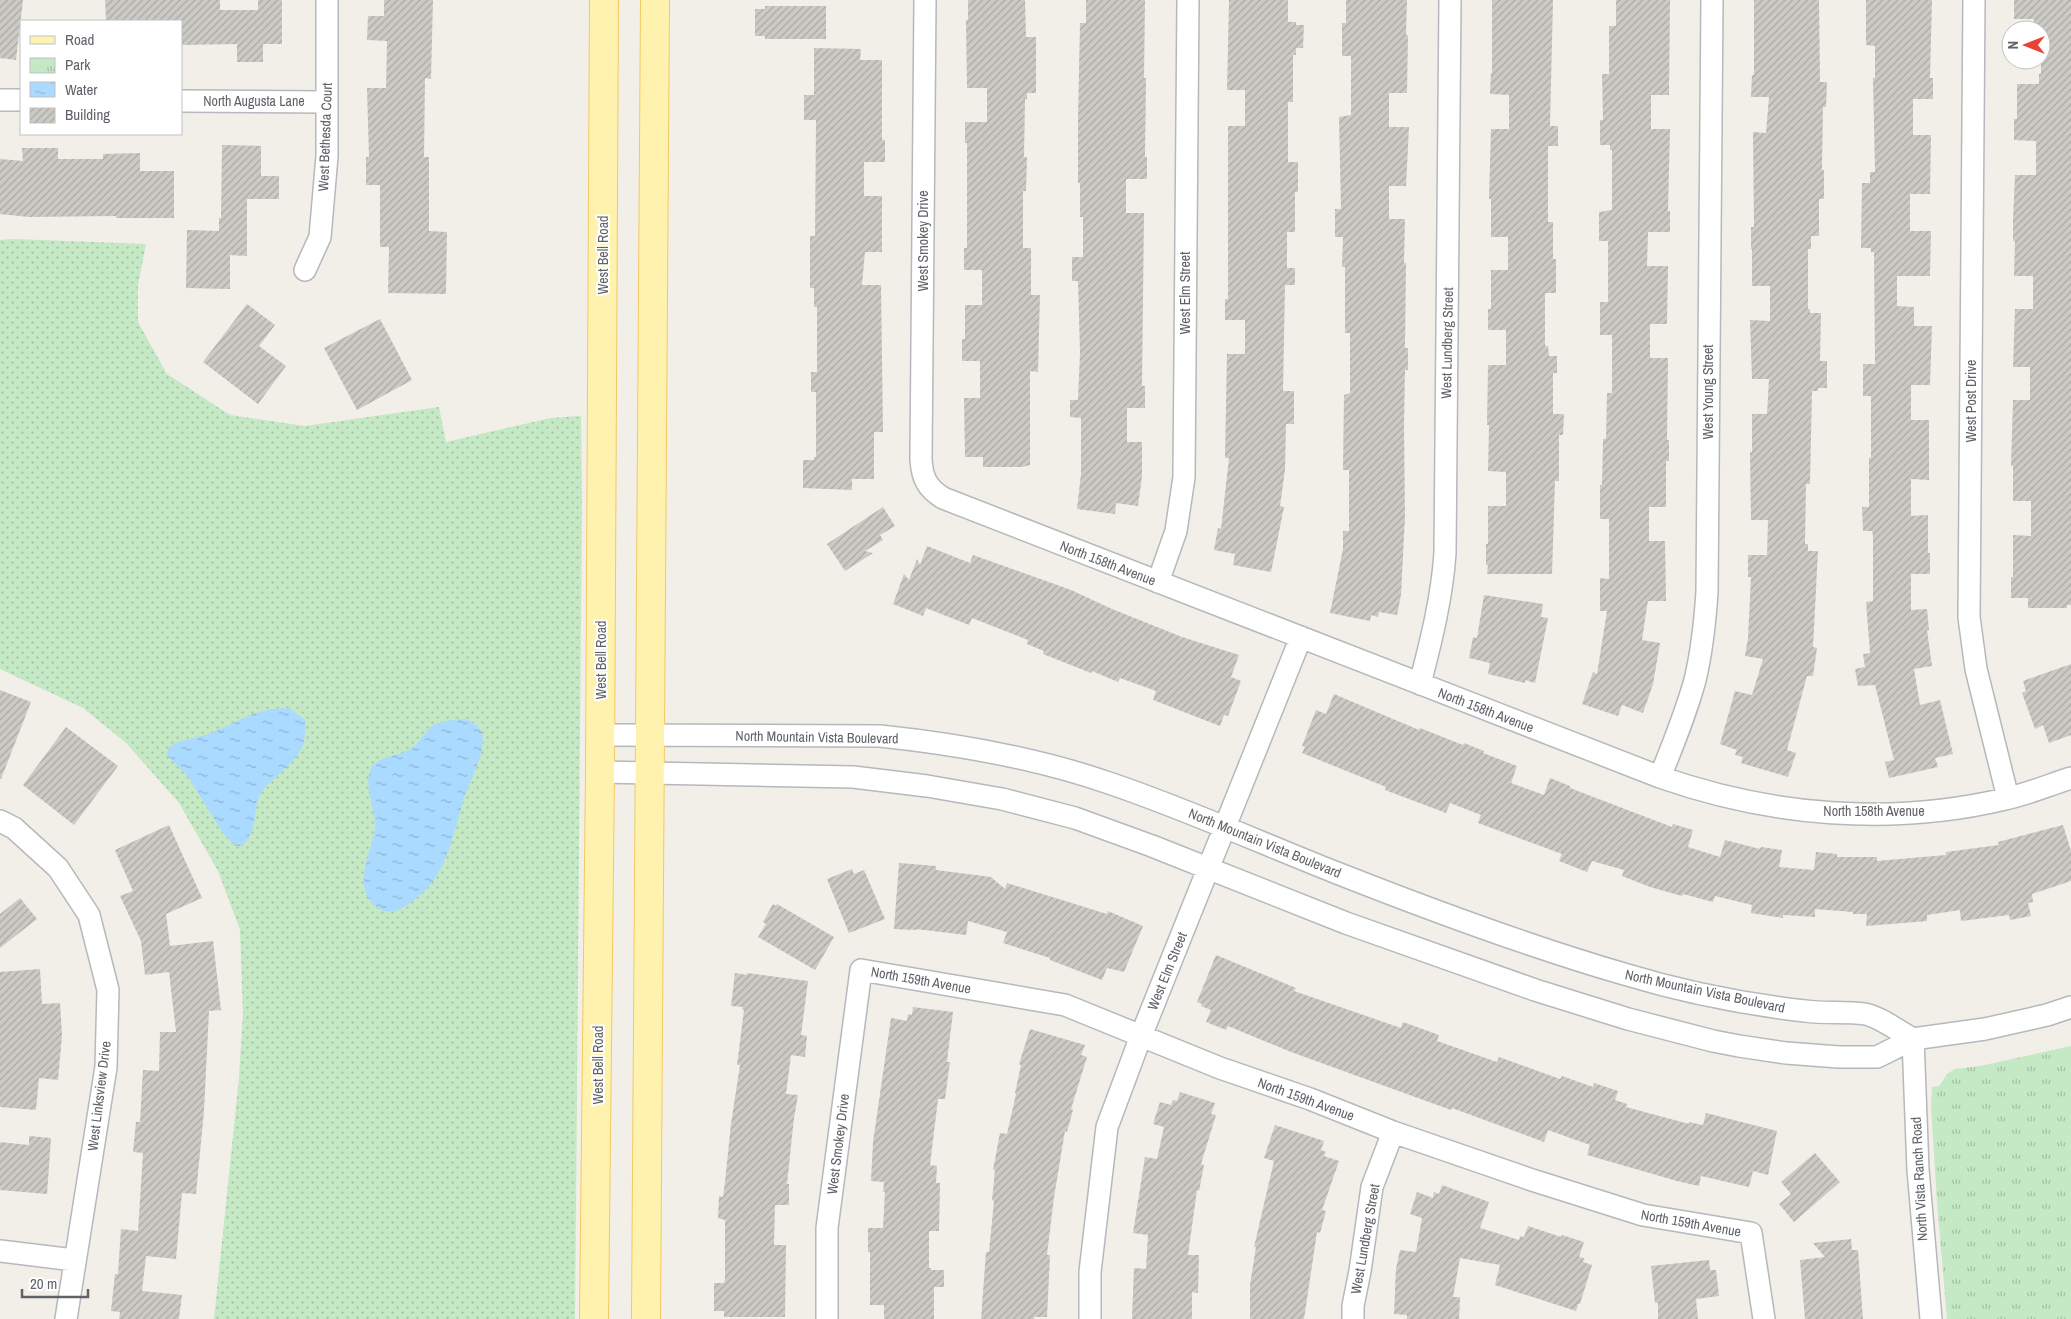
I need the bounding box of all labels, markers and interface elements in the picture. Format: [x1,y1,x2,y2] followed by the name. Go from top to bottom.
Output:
[20,20,182,135] legend
[2001,20,2051,70] north arrow
[65,29,94,50] text: Road
[2004,41,2022,49] text: N
[65,54,91,75] text: Park
[65,79,97,100] text: Water
[314,82,336,192] street label: West Bethesda Court
[203,92,305,110] street label: North Augusta Lane
[65,104,110,125] text: Building
[914,190,932,292] street label: West Smokey Drive
[594,216,612,294] street label: West Bell Road
[1176,252,1194,334] street label: West Elm Street
[1437,287,1457,399] street label: West Lundberg Street
[1699,344,1717,440] street label: West Young Street
[1962,360,1980,442] street label: West Post Drive
[1057,536,1159,590] street label: North 158th Avenue
[592,621,610,699] street label: West Bell Road
[1435,683,1537,737] street label: North 158th Avenue
[735,727,899,747] street label: North Mountain Vista Boulevard
[1823,802,1925,820] street label: North 158th Avenue
[1186,804,1344,882] street label: North Mountain Vista Boulevard
[1143,929,1191,1013] street label: West Elm Street
[870,962,972,998] street label: North 159th Avenue
[1623,965,1787,1017] street label: North Mountain Vista Boulevard
[589,1026,607,1104] street label: West Bell Road
[83,1040,115,1152] street label: West Linksview Drive
[1255,1073,1357,1125] street label: North 159th Avenue
[823,1093,853,1195] street label: West Smokey Drive
[1907,1116,1931,1242] street label: North Vista Ranch Road
[1346,1183,1384,1295] street label: West Lundberg Street
[1640,1205,1742,1241] street label: North 159th Avenue
[22,1266,89,1298] scale bar
[30,1273,57,1294] text: 20 m

